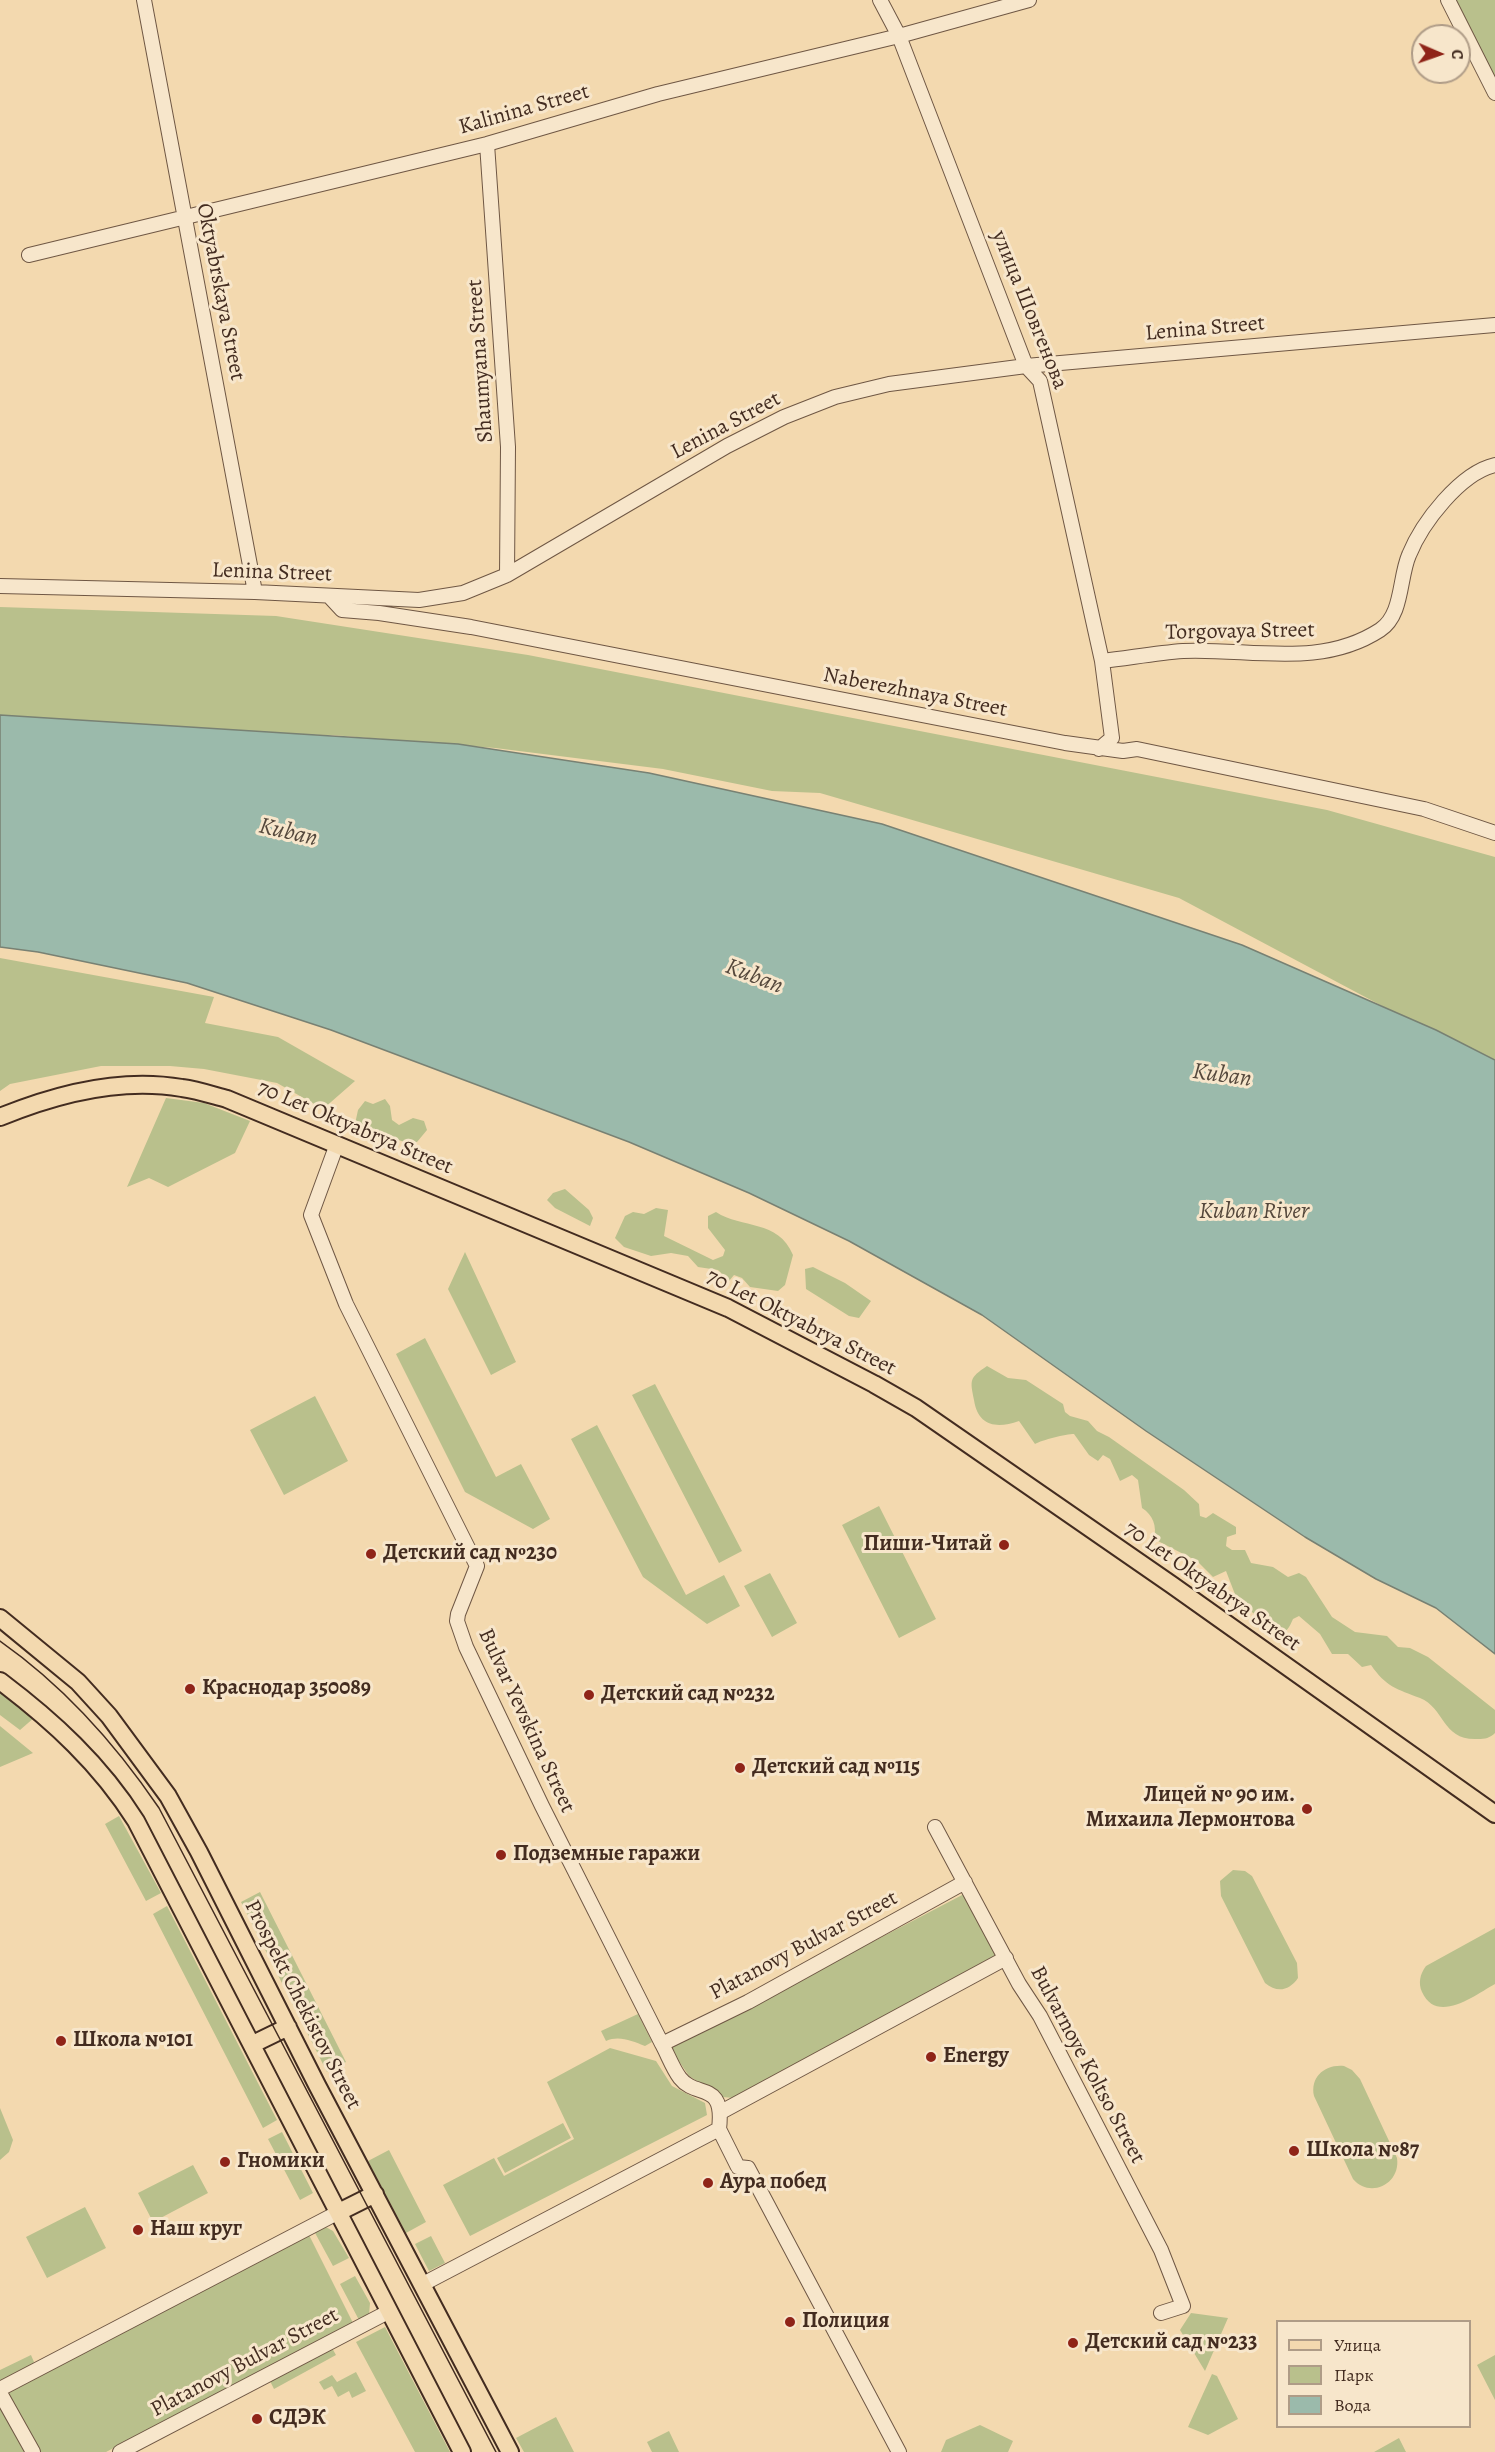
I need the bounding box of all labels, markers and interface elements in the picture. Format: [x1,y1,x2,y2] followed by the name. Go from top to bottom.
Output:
[1411,24,1471,84] north arrow
[1446,49,1468,60] text: С
[456,79,592,141] street label: Kalinina Street
[190,201,250,383] street label: Oktyabrskaya Street
[985,227,1073,393] street label: улица Шовгенова
[462,278,500,444] street label: Shaumyana Street
[1144,311,1266,347] street label: Lenina Street
[667,386,785,466] street label: Lenina Street
[212,558,332,588] street label: Lenina Street
[1165,618,1315,646] street label: Torgovaya Street
[821,662,1009,724] street label: Naberezhnaya Street
[256,812,320,854] water label: Kuban
[721,953,787,1001] water label: Kuban
[1191,1058,1253,1094] water label: Kuban
[254,1075,456,1181] street label: 70 Let Oktyabrya Street
[1199,1198,1309,1226] water label: Kuban River
[702,1264,900,1382] street label: 70 Let Oktyabrya Street
[1119,1516,1305,1658] street label: 70 Let Oktyabrya Street
[863,1532,992,1558] place label: Пиши-Читай
[997,1538,1011,1552] marker: Пиши-Читай
[383,1541,557,1567] place label: Детский сад №230
[364,1547,378,1561] marker: Детский сад №230
[472,1625,580,1817] street label: Bulvar Yevskina Street
[202,1676,371,1702] place label: Краснодар 350089
[183,1682,197,1696] marker: Краснодар 350089
[601,1682,775,1708] place label: Детский сад №232
[582,1688,596,1702] marker: Детский сад №232
[752,1755,920,1781] place label: Детский сад №115
[733,1761,747,1775] marker: Детский сад №115
[1086,1783,1295,1834] place label: Лицей № 90 им. Михаила Лермонтова
[1300,1802,1314,1816] marker: Лицей № 90 им. Михаила Лермонтова
[513,1842,700,1868] place label: Подземные гаражи
[494,1848,508,1862] marker: Подземные гаражи
[706,1885,902,2007] street label: Platanovy Bulvar Street
[238,1896,366,2114] street label: Prospekt Chekistov Street
[1024,1962,1150,2168] street label: Bulvarnoye Koltso Street
[73,2028,193,2054] place label: Школа №101
[54,2034,68,2048] marker: Школа №101
[943,2044,1009,2070] place label: Energy
[924,2050,938,2064] marker: Energy
[1306,2138,1419,2164] place label: Школа №87
[1287,2144,1301,2158] marker: Школа №87
[237,2149,325,2175] place label: Гномики
[218,2155,232,2169] marker: Гномики
[720,2170,827,2196] place label: Аура побед
[701,2176,715,2190] marker: Аура побед
[150,2217,242,2243] place label: Наш круг
[131,2223,145,2237] marker: Наш круг
[147,2302,343,2424] street label: Platanovy Bulvar Street
[802,2309,890,2335] place label: Полиция
[783,2315,797,2329] marker: Полиция
[1276,2320,1471,2428] legend
[1085,2330,1258,2356] place label: Детский сад №233
[1334,2333,1381,2357] text: Улица
[1066,2336,1080,2350] marker: Детский сад №233
[1334,2363,1374,2387] text: Парк
[1334,2393,1371,2417] text: Вода
[269,2406,326,2432] place label: СДЭК
[250,2412,264,2426] marker: СДЭК

